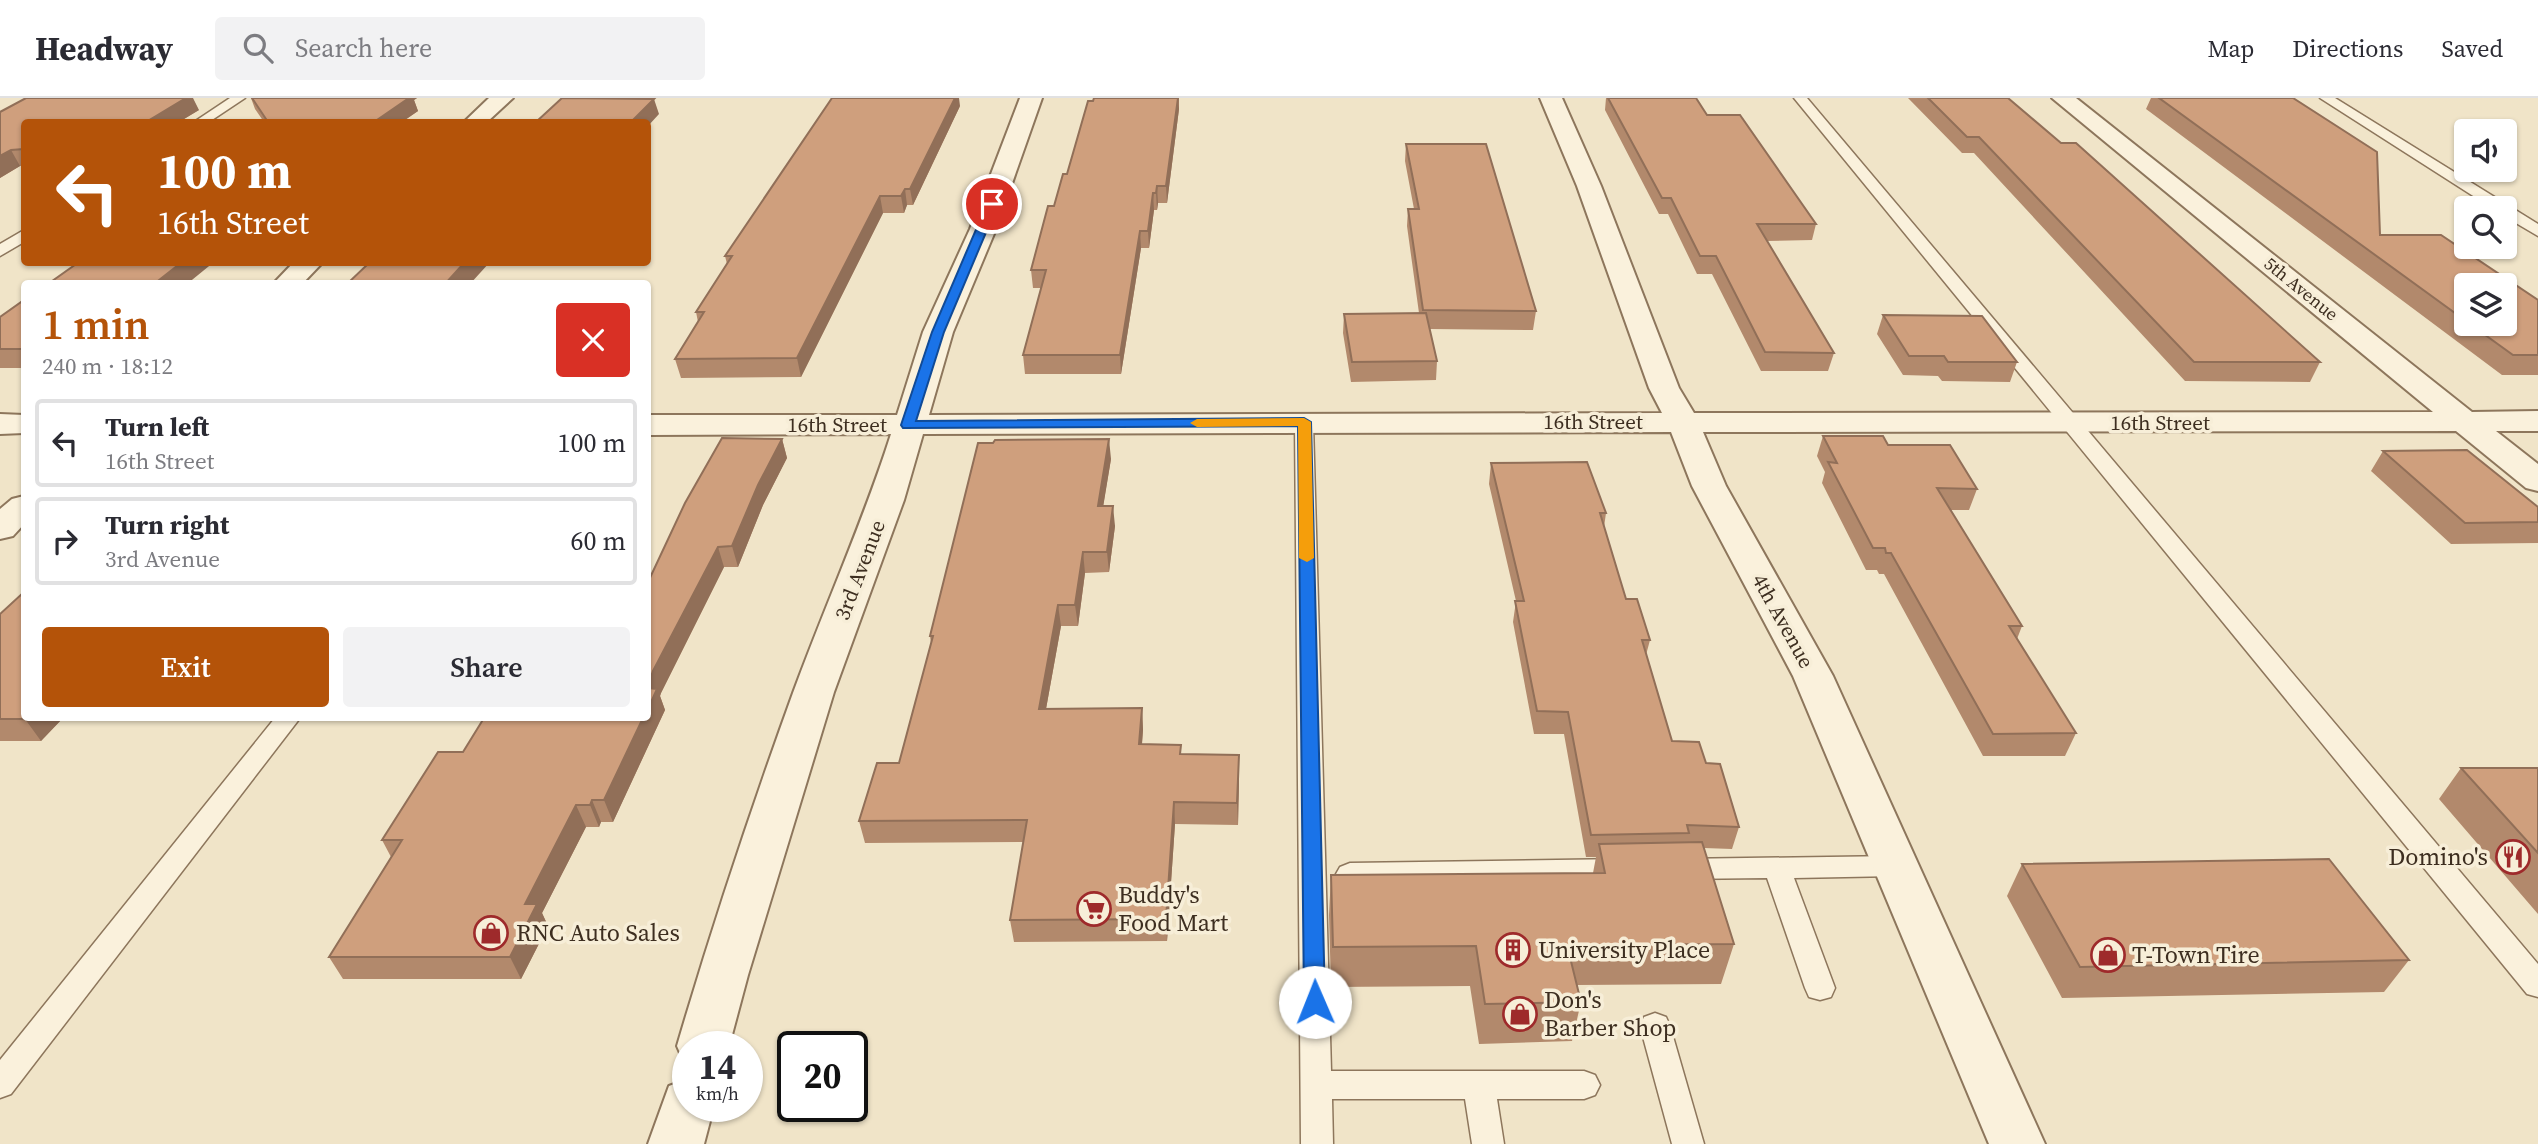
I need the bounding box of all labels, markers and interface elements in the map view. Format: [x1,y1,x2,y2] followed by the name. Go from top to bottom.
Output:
[215,17,705,80] search box
[35,26,173,71] text: Headway
[239,29,277,67] icon: search
[295,30,432,66] text: Search here
[2207,32,2254,65] text: Map
[2292,32,2403,65] text: Directions
[2441,32,2503,65] text: Saved
[2454,119,2517,336] map controls
[2454,119,2517,182] button: sound
[157,137,292,204] text: 100 m
[42,147,133,238] icon: left
[962,174,1022,234] pin
[973,185,1011,223] icon: arrive
[2454,196,2517,259] button: search
[157,201,309,245] text: 16th Street
[2259,251,2344,326] street label: 5th Avenue
[2454,273,2517,336] button: layers
[42,295,150,353] text: 1 min
[556,303,630,377] button: close
[42,350,173,382] text: 240 m · 18:12
[1543,407,1643,436] street label: 16th Street
[2110,408,2210,437] street label: 16th Street
[105,409,209,445] text: Turn left
[787,410,887,439] street label: 16th Street
[46,424,84,462] icon: left
[558,425,626,461] text: 100 m
[105,445,214,477] text: 16th Street
[105,507,229,543] text: Turn right
[827,516,892,624] street label: 3rd Avenue
[46,522,84,560] icon: right
[571,523,626,559] text: 60 m
[105,543,220,575] text: 3rd Avenue
[1746,568,1821,673] street label: 4th Avenue
[42,627,329,707] button: Exit
[343,627,630,707] button: Share
[2494,838,2532,876] restaurant icon: Domino's
[2388,840,2488,873] place label: Domino's
[1118,878,1228,939] place label: Buddy's Food Mart
[1075,890,1113,928] supermarket icon: Buddy's Food Mart
[472,914,510,952] shop icon: RNC Auto Sales
[516,916,680,949] place label: RNC Auto Sales
[1494,931,1532,969] building icon: University Place
[1538,933,1710,966] place label: University Place
[2089,936,2127,974] shop icon: T-Town Tire
[2132,938,2260,971] place label: T-Town Tire
[1278,965,1352,1039] position arrow
[1544,983,1676,1044] place label: Don's Barber Shop
[1501,995,1539,1033] shop icon: Don's Barber Shop
[777,1031,868,1122] speed limit sign: 20
[699,1043,736,1091] text: 14
[696,1081,739,1106] text: km/h

